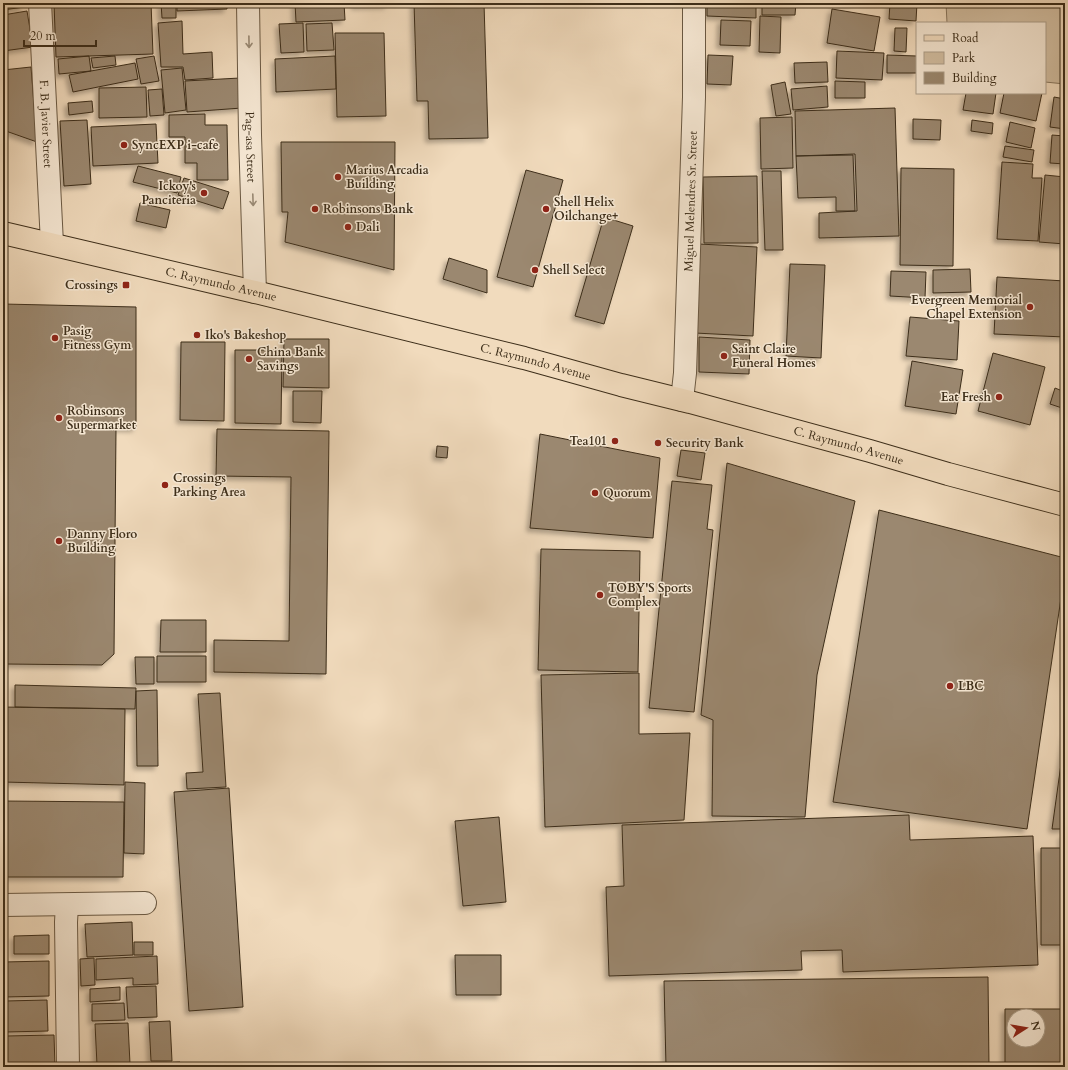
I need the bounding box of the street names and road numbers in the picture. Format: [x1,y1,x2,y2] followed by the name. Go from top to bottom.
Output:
[36,79,56,169] street label: F. B. Javier Street
[242,111,260,183] street label: Pag-asa Street
[680,130,701,272] street label: Miguel Melendres Sr. Street
[164,263,278,305] street label: C. Raymundo Avenue
[479,340,593,384] street label: C. Raymundo Avenue
[792,423,906,469] street label: C. Raymundo Avenue

